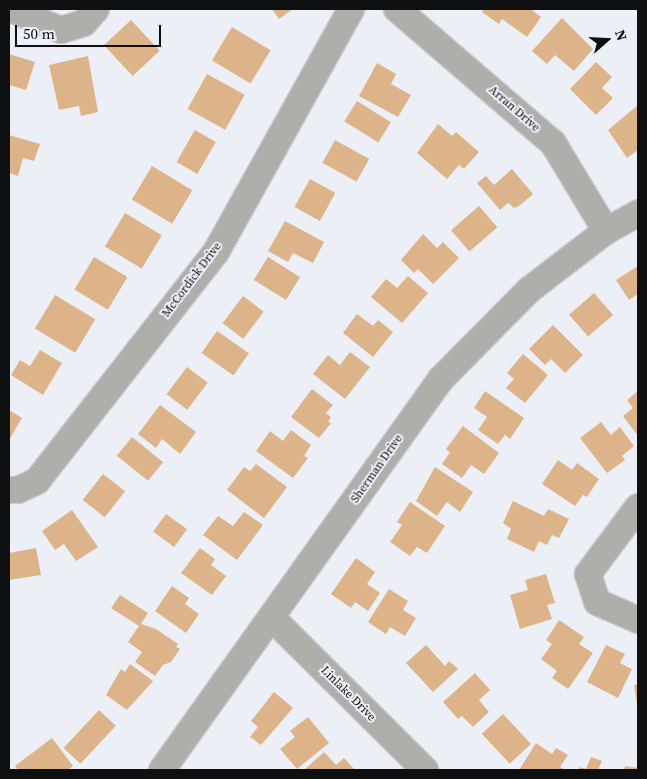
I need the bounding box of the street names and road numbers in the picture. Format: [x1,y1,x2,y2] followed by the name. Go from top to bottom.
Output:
[485,83,543,135] street label: Arran Drive
[159,240,225,320] street label: McCordick Drive
[348,432,406,506] street label: Sherman Drive
[318,664,378,724] street label: Linlake Drive

